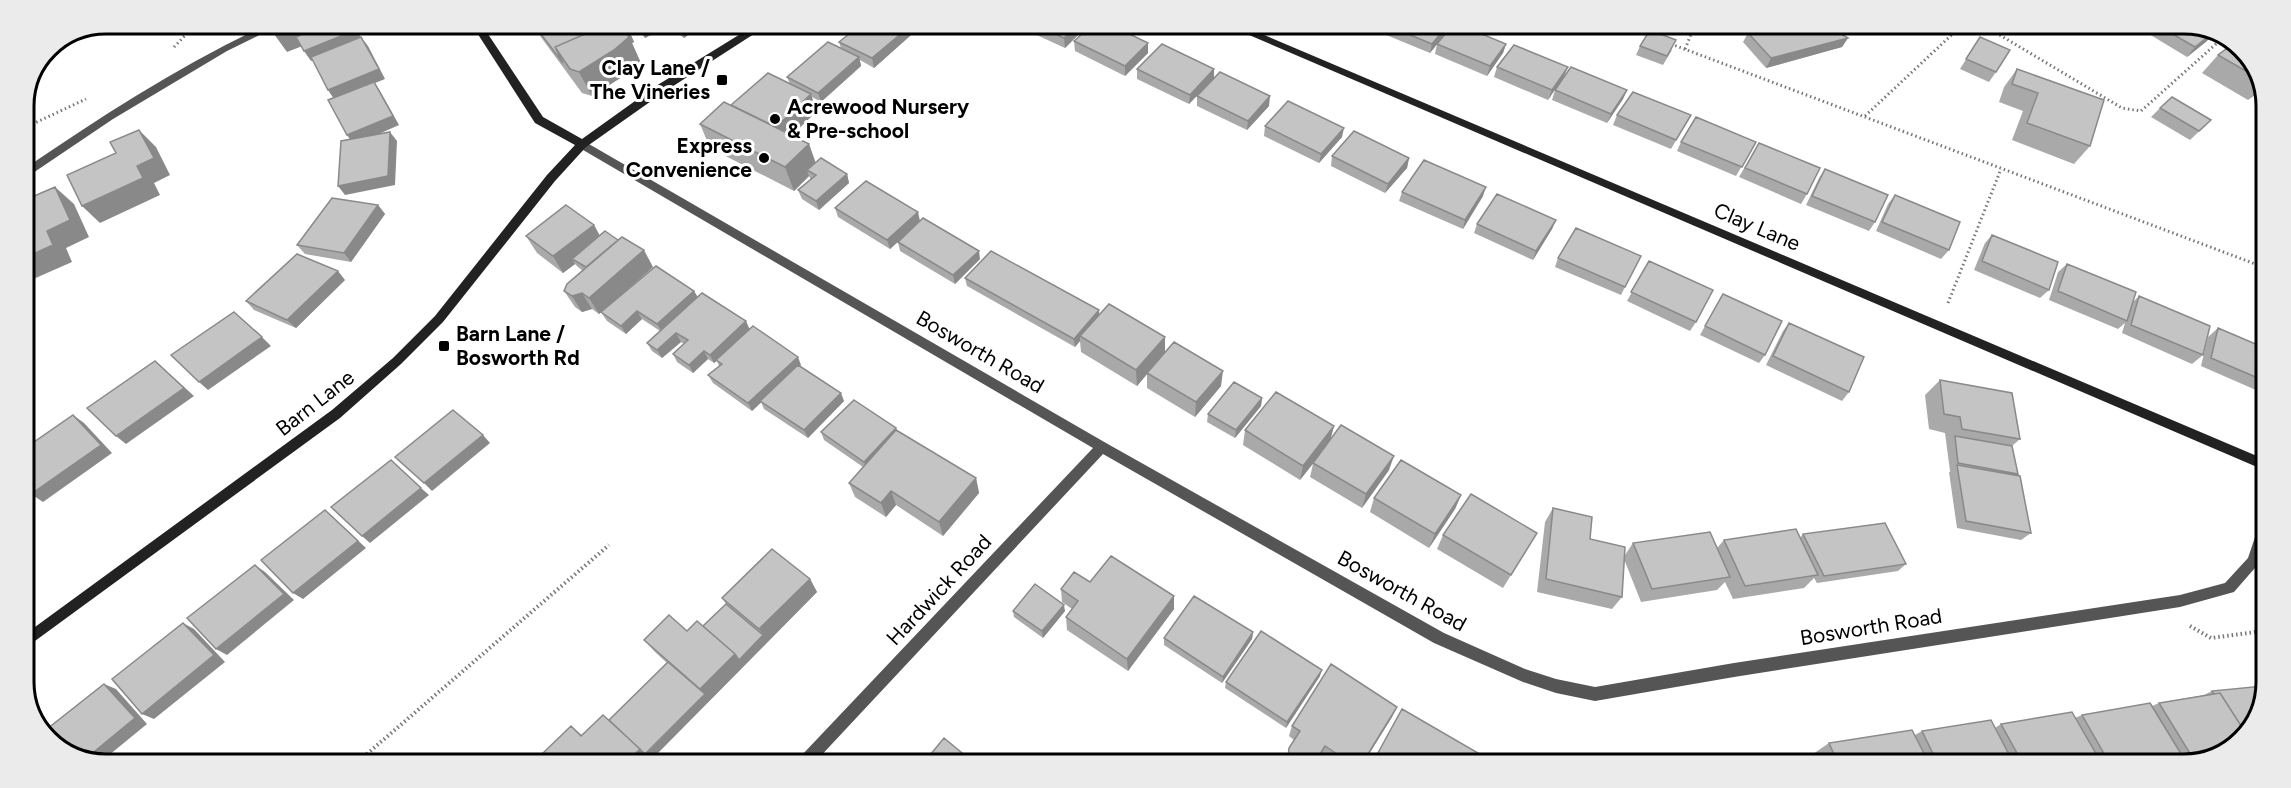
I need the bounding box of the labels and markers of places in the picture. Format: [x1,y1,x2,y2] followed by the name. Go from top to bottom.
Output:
[590,55,710,104] place label: Clay Lane / The Vineries
[715,73,729,87] marker: Clay Lane / The Vineries
[787,94,970,143] place label: Acrewood Nursery & Pre-school
[768,112,782,126] marker: Acrewood Nursery & Pre-school
[626,133,752,182] place label: Express Convenience
[757,151,771,165] marker: Express Convenience
[456,321,580,370] place label: Barn Lane / Bosworth Rd
[437,339,451,353] marker: Barn Lane / Bosworth Rd

